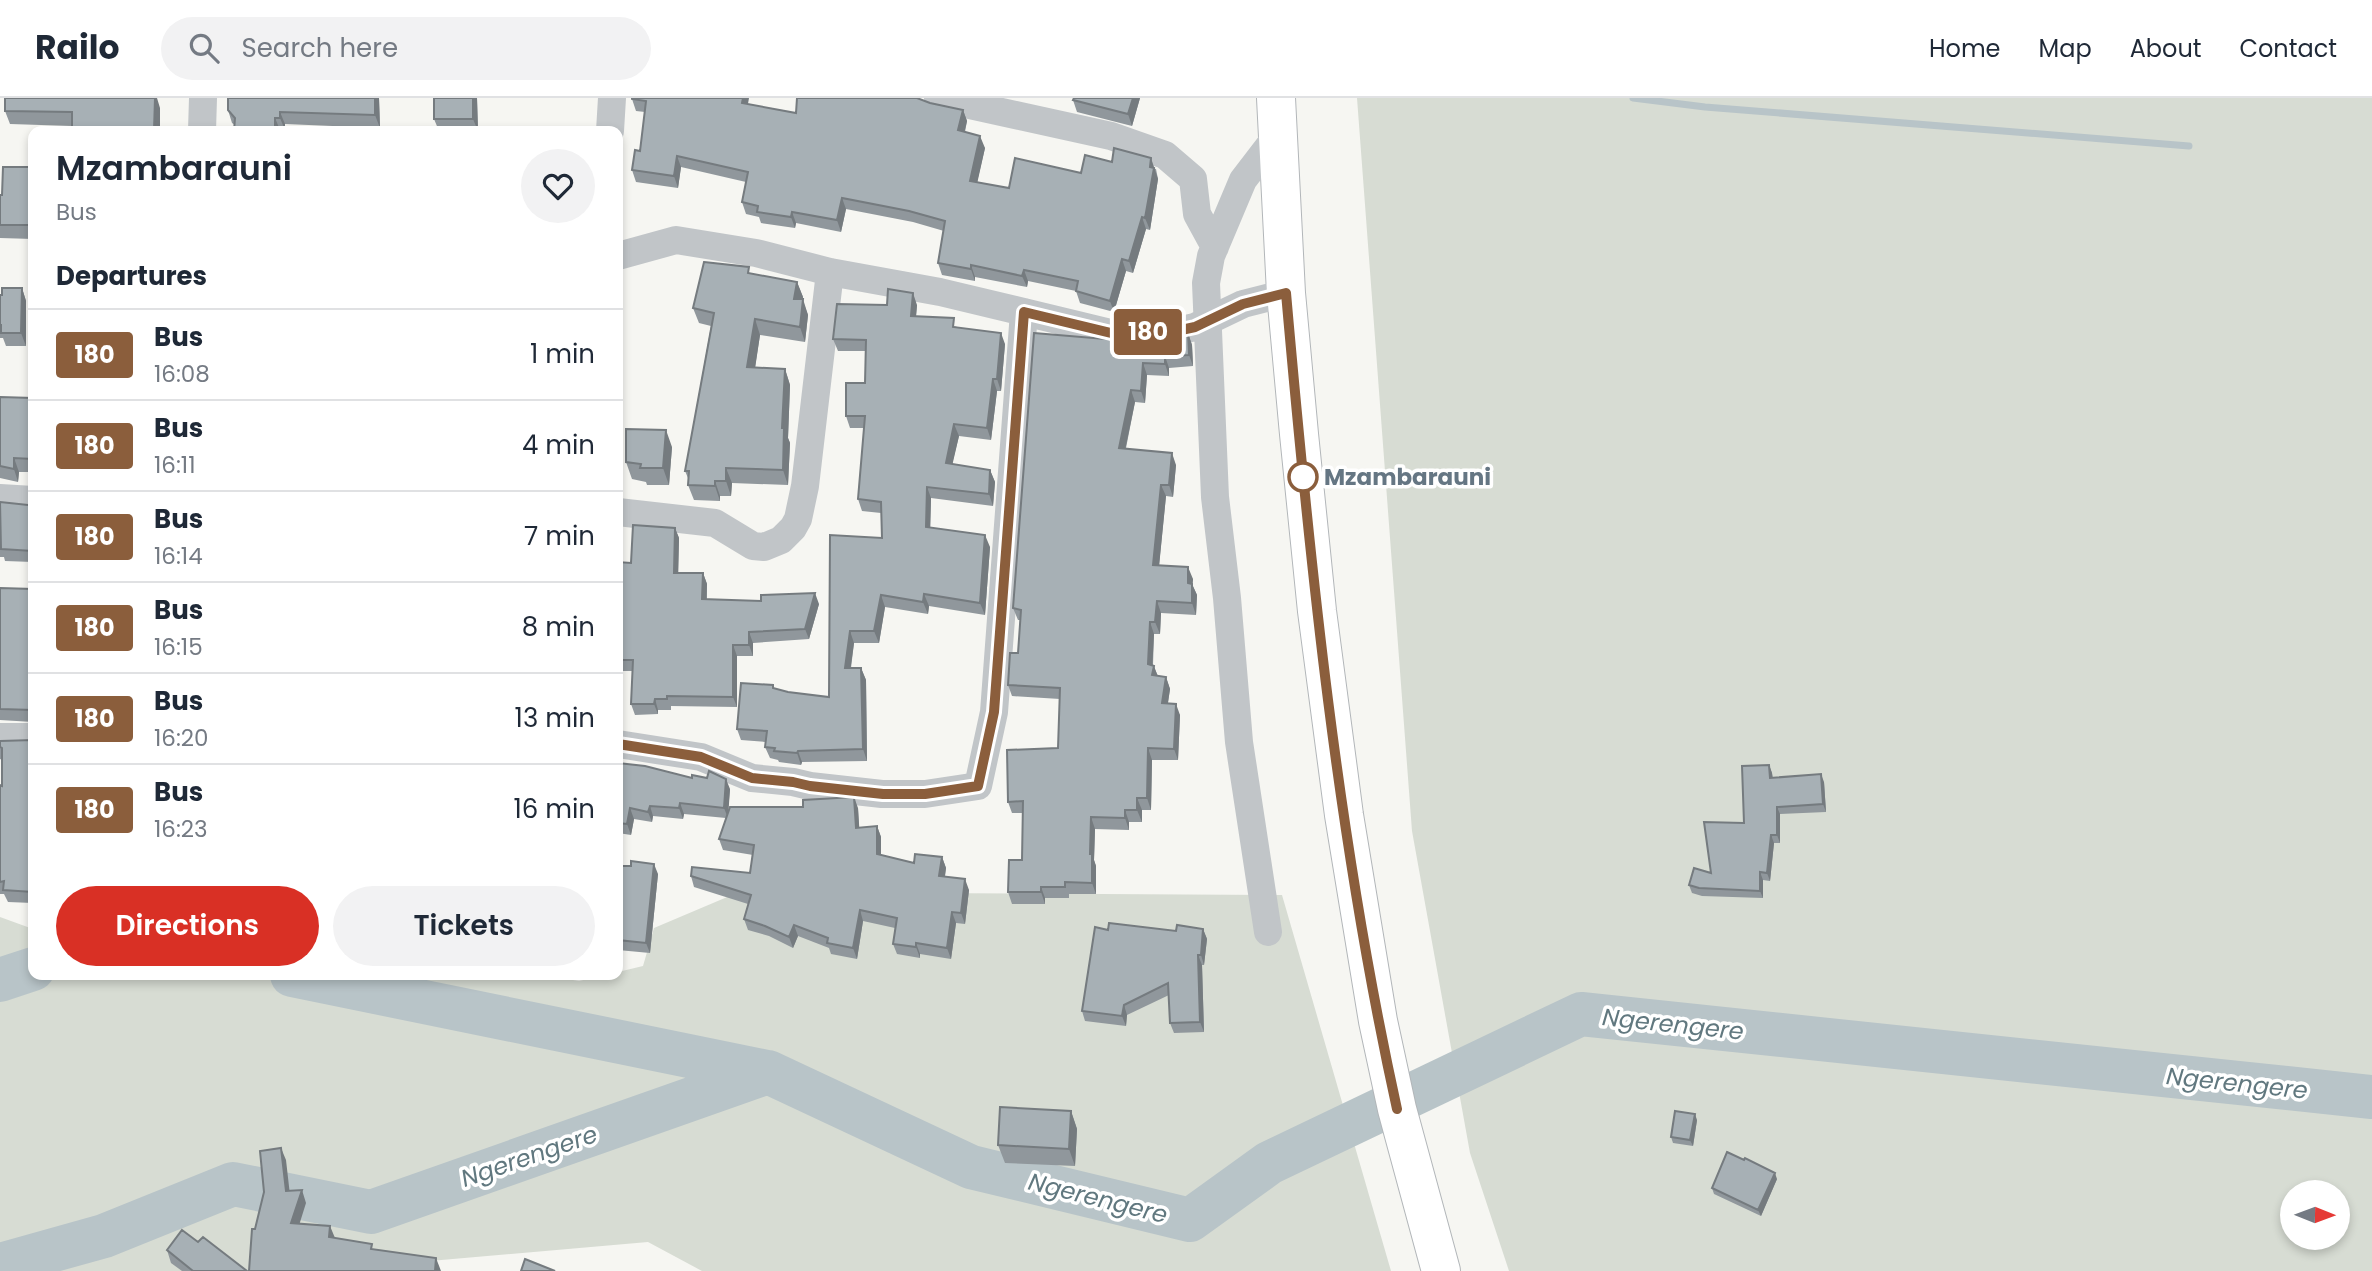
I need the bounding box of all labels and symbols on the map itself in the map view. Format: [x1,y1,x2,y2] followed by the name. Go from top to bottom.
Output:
[1108,309,1188,355] line badge: 180
[1324,461,1491,493] place label: Mzambarauni
[1288,462,1318,492] marker: Mzambarauni
[1601,1000,1746,1048] water label: Ngerengere
[2165,1059,2310,1107] water label: Ngerengere
[456,1117,602,1195] water label: Ngerengere
[1025,1165,1171,1231] water label: Ngerengere
[2280,1180,2350,1250] north arrow

